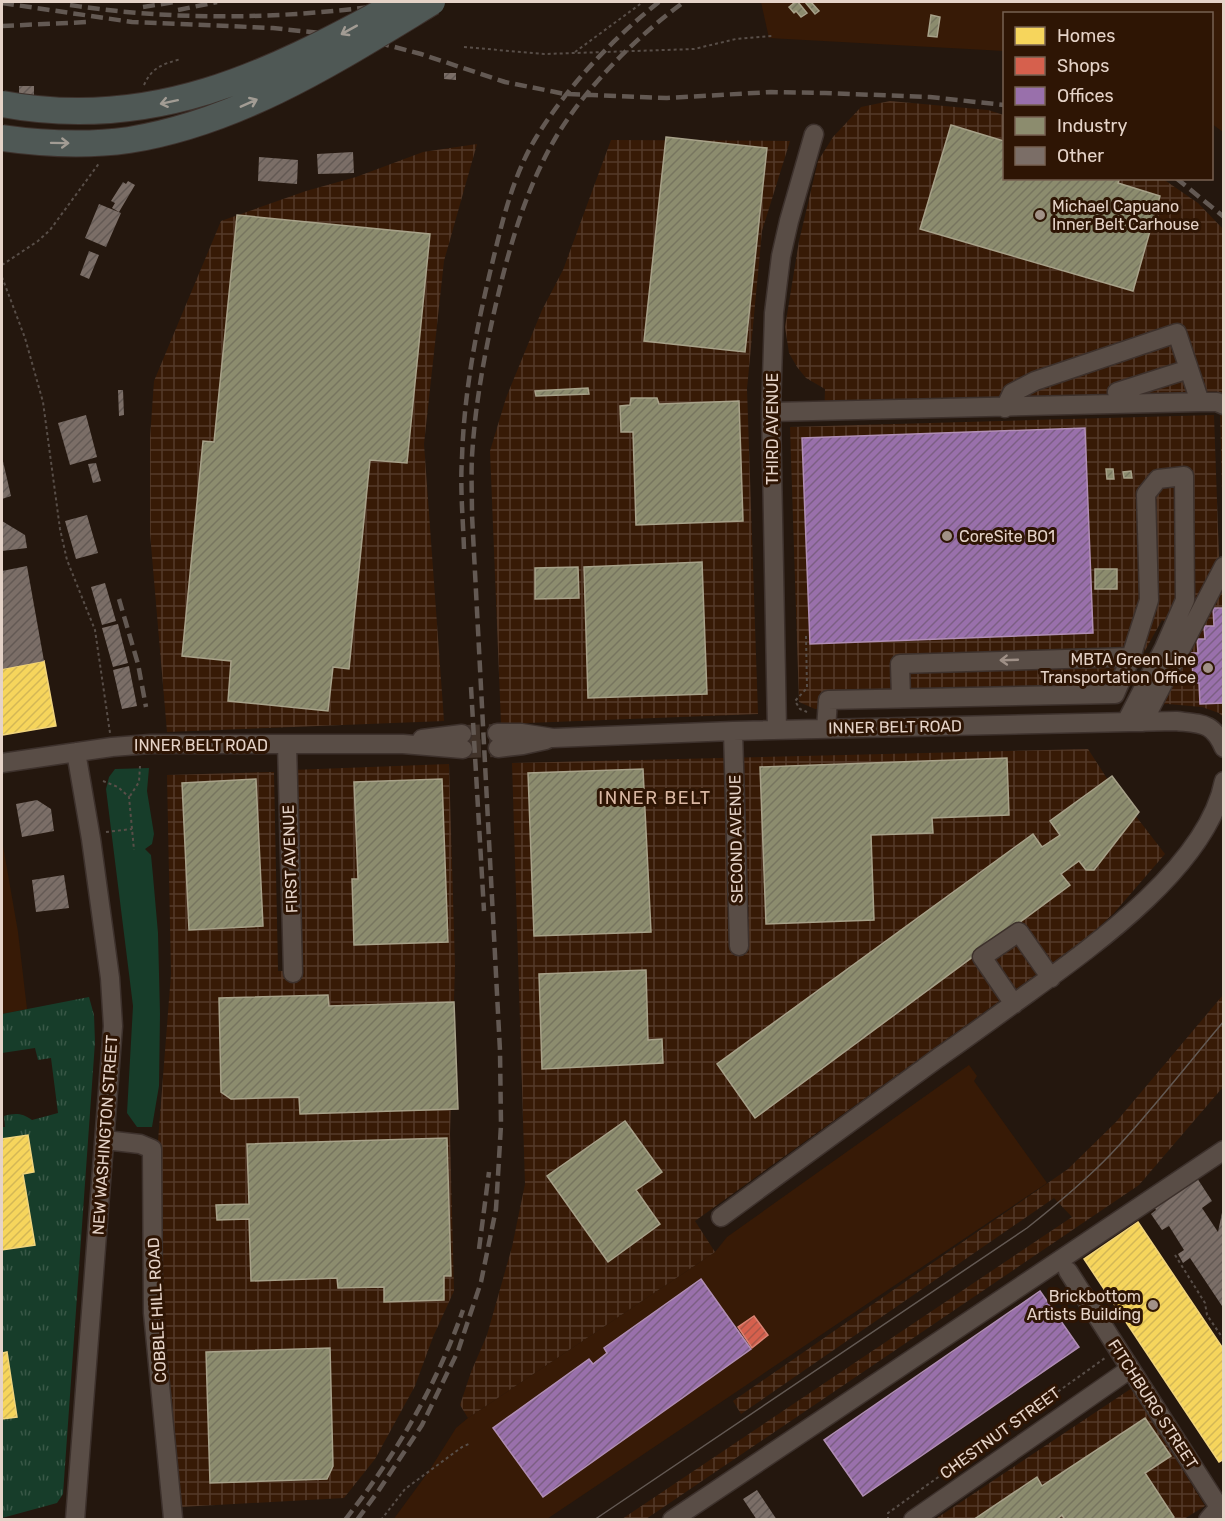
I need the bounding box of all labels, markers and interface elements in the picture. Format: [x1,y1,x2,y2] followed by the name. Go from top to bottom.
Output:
[1003,12,1213,180] legend
[341,25,359,36] one-way arrow
[1057,25,1115,47] text: Homes
[1057,55,1109,77] text: Shops
[1057,85,1114,107] text: Offices
[160,97,179,108] one-way arrow
[239,97,257,108] one-way arrow
[1057,115,1127,137] text: Industry
[49,138,69,149] one-way arrow
[1057,145,1104,167] text: Other
[1052,197,1199,234] place label: Michael Capuano Inner Belt Carhouse
[1033,208,1047,222] marker: Michael Capuano Inner Belt Carhouse
[763,373,782,485] street label: THIRD AVENUE
[959,527,1055,546] place label: CoreSite BO1
[940,529,954,543] marker: CoreSite BO1
[1040,650,1196,687] place label: MBTA Green Line Transportation Office
[1000,655,1020,666] one-way arrow
[1201,661,1215,675] marker: MBTA Green Line Transportation Office
[828,716,962,738] street label: INNER BELT ROAD
[134,736,268,755] street label: INNER BELT ROAD
[725,774,747,904] street label: SECOND AVENUE
[598,787,712,809] district label: INNER BELT
[279,804,301,914] street label: FIRST AVENUE
[89,1034,121,1236] street label: NEW WASHINGTON STREET
[144,1237,170,1383] street label: COBBLE HILL ROAD
[1027,1287,1141,1324] place label: Brickbottom Artists Building
[1146,1298,1160,1312] marker: Brickbottom Artists Building
[1104,1336,1202,1472] street label: FITCHBURG STREET
[936,1383,1064,1483] street label: CHESTNUT STREET

